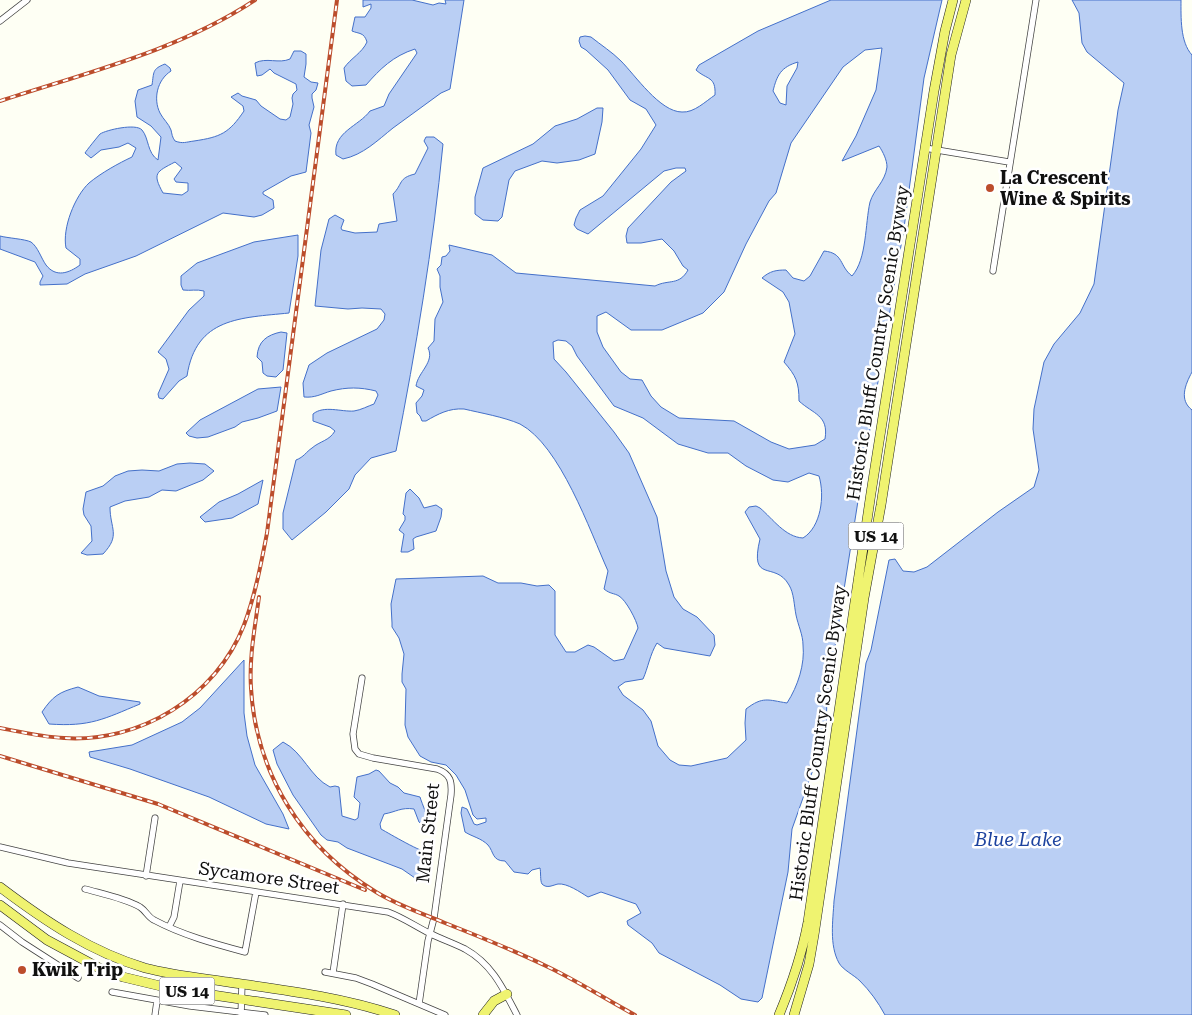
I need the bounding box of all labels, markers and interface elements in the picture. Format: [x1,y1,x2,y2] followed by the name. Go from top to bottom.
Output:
[1000,167,1131,209] place label: La Crescent Wine & Spirits
[984,182,996,194] marker: La Crescent Wine & Spirits
[842,184,913,502] street label: Historic Bluff Country Scenic Byway
[848,522,904,550] road number: US 14
[785,583,850,902] street label: Historic Bluff Country Scenic Byway
[412,782,443,884] street label: Main Street
[973,828,1062,851] water label: Blue Lake
[197,857,341,898] street label: Sycamore Street
[32,959,123,980] place label: Kwik Trip
[16,964,28,976] marker: Kwik Trip
[160,978,214,1004] road number: US 14

